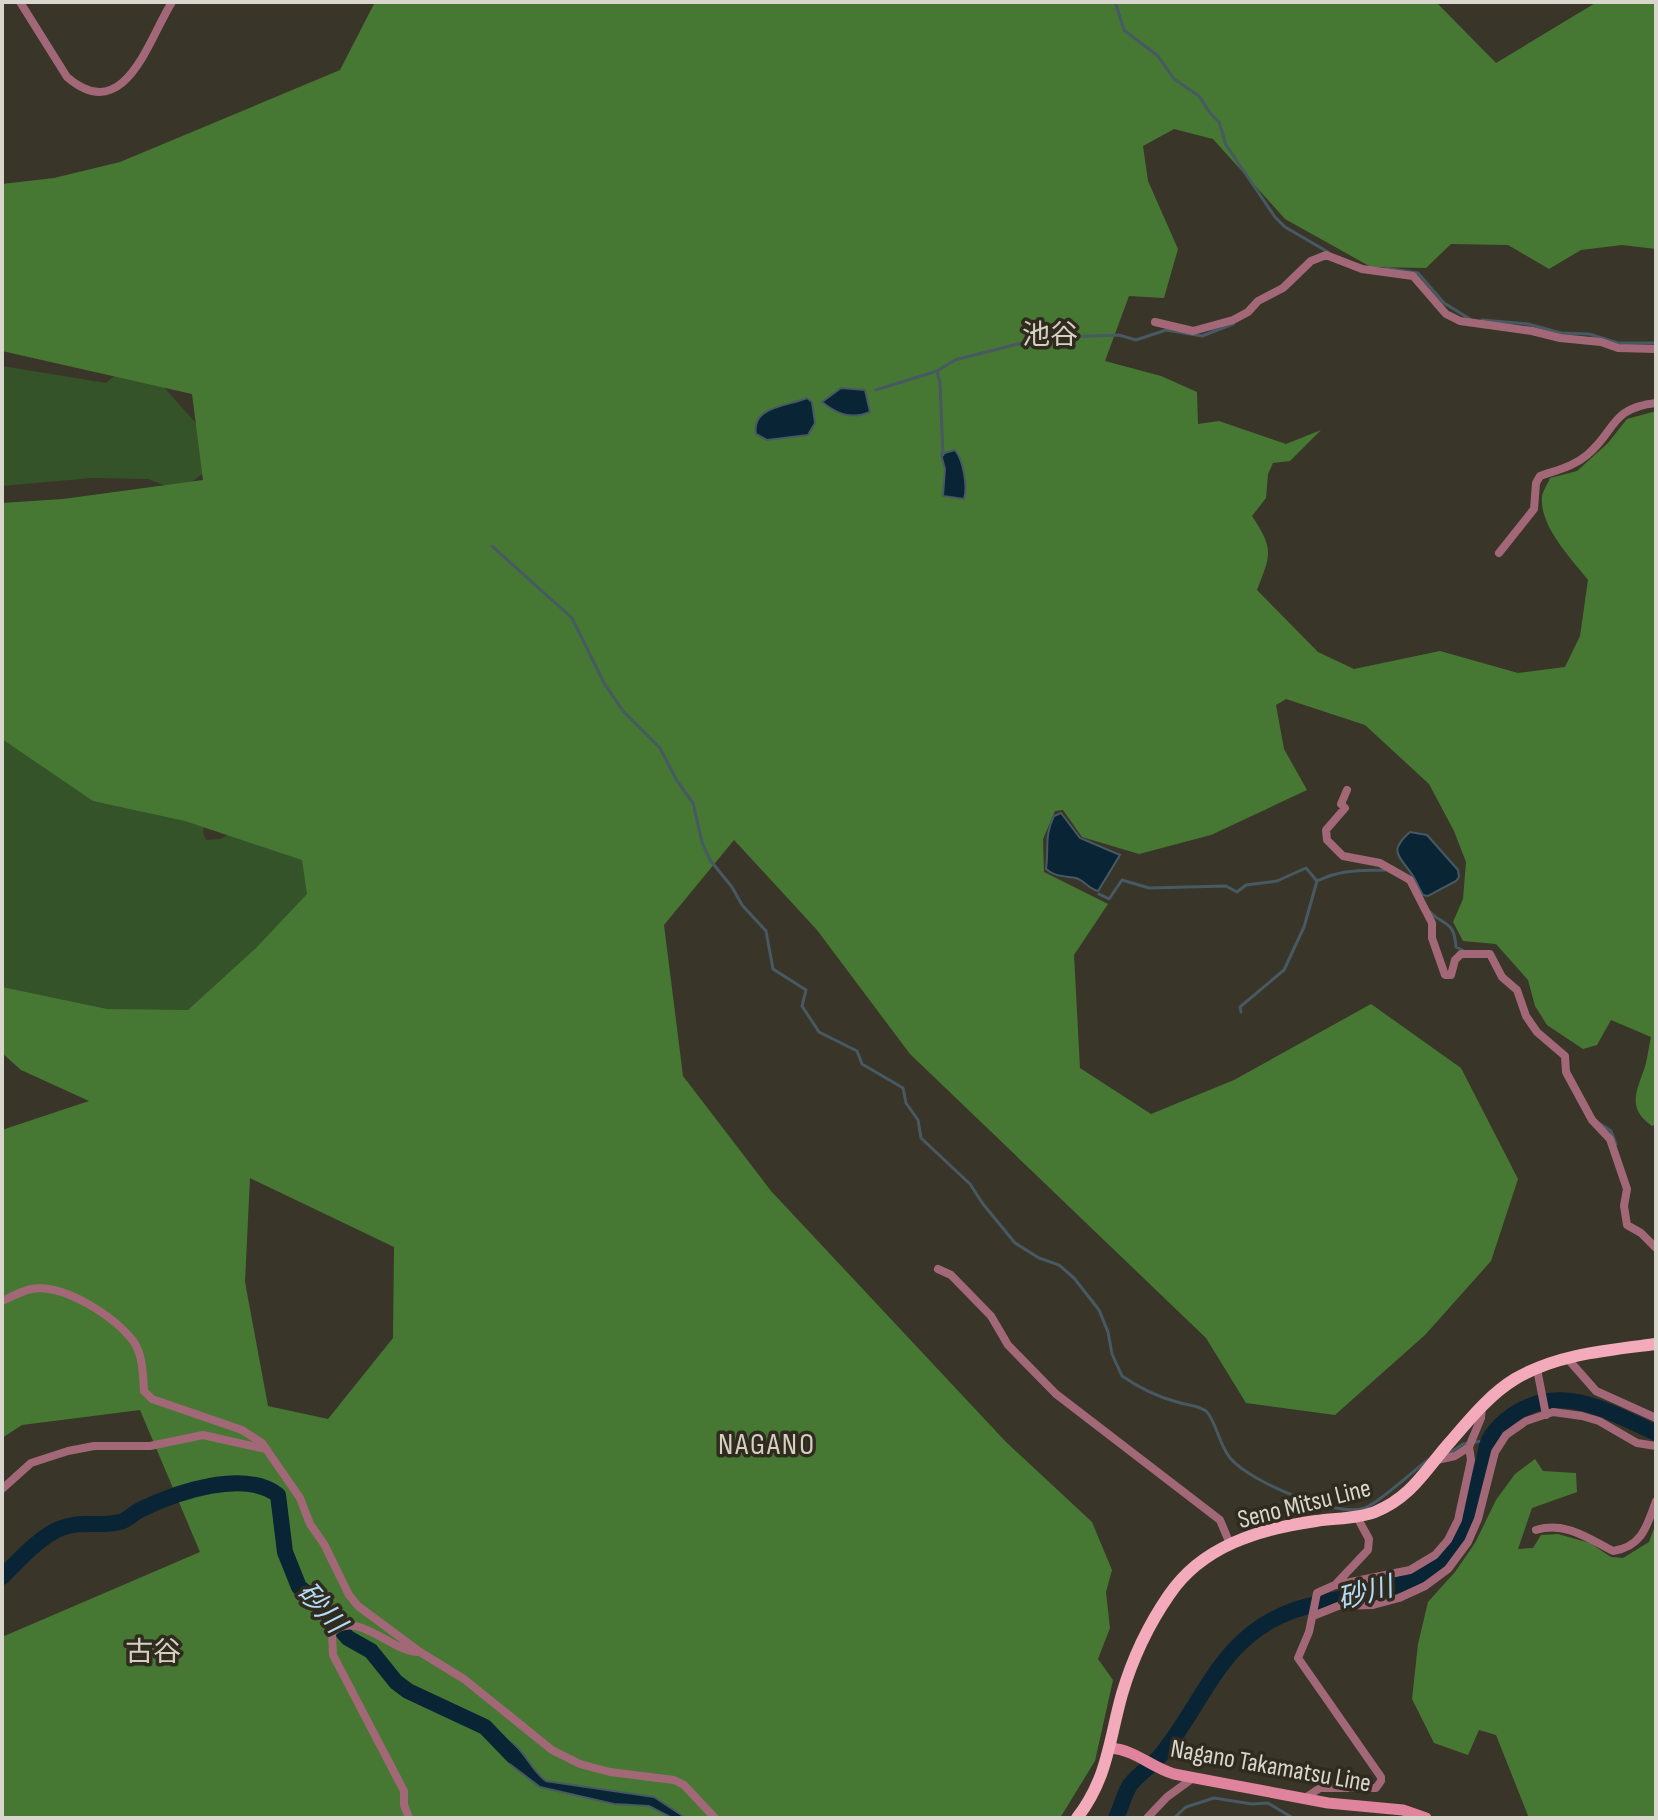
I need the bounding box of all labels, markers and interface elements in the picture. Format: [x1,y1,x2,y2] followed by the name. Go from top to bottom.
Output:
[1022,319,1078,352] district label: 池谷
[718,1427,816,1463] district label: NAGANO
[1235,1473,1374,1536] street label: Seno Mitsu Line
[1334,1569,1400,1617] water label: 砂川
[290,1576,354,1642] water label: 砂川
[125,1636,181,1669] district label: 古谷
[1168,1734,1373,1799] street label: Nagano Takamatsu Line

